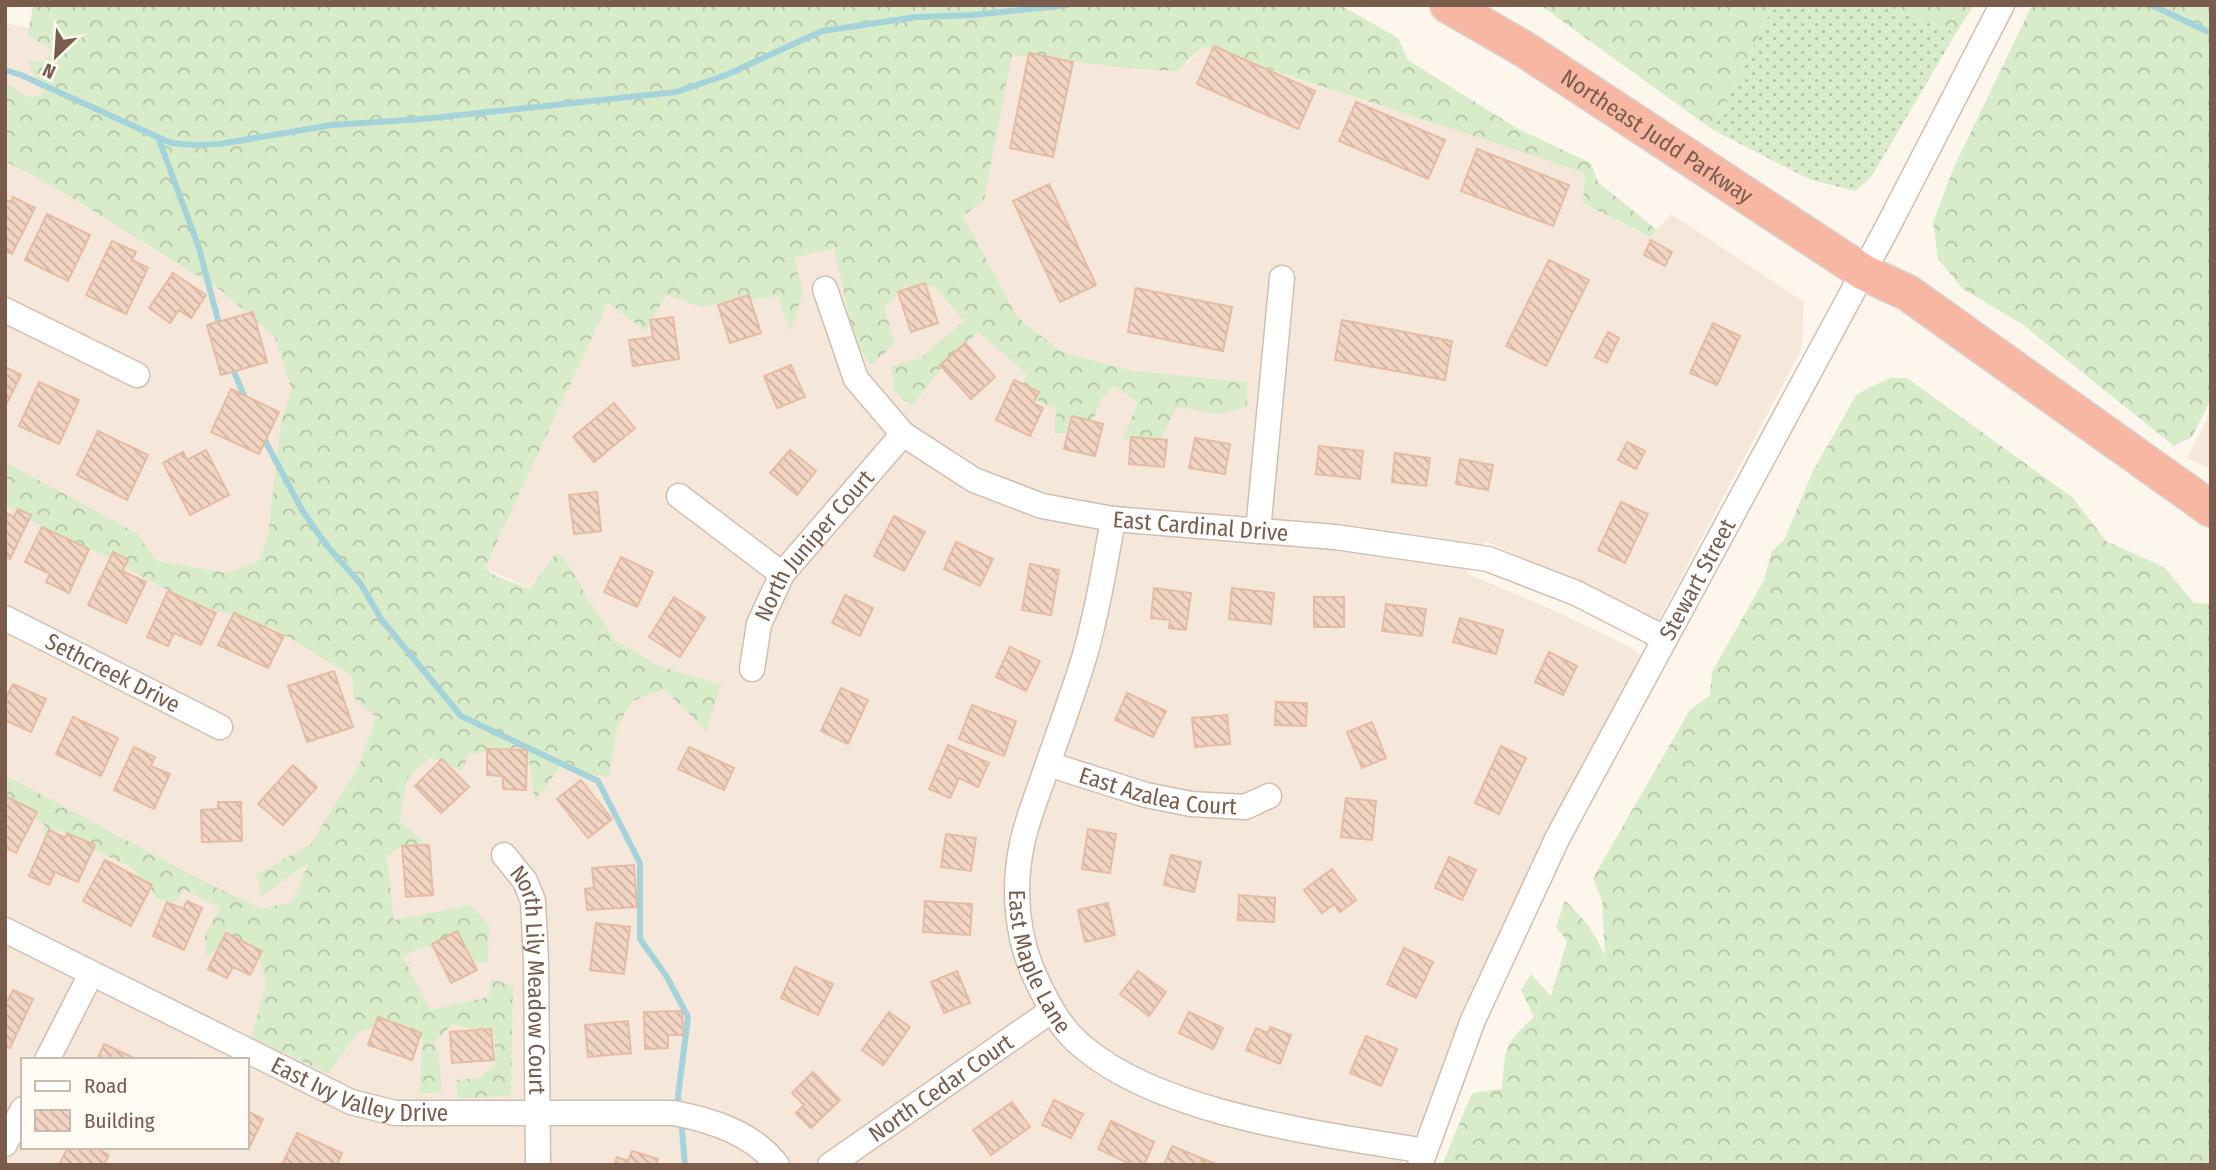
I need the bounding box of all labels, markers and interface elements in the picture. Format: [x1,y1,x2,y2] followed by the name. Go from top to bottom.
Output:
[21,21,91,91] north arrow
[39,58,59,84] text: N
[1556,63,1759,210] street label: Northeast Judd Parkway
[748,464,880,626] street label: North Juniper Court
[1112,505,1289,547] street label: East Cardinal Drive
[1653,514,1742,645] street label: Stewart Street
[41,627,185,719] street label: Sethcreek Drive
[1076,761,1238,821] street label: East Azalea Court
[504,860,551,1095] street label: North Lily Meadow Court
[1003,889,1077,1039] street label: East Maple Lane
[863,1028,1019,1148] street label: North Cedar Court
[267,1051,448,1127] street label: East Ivy Valley Drive
[21,1058,248,1149] legend
[84,1073,128,1099] text: Road
[84,1108,155,1134] text: Building

